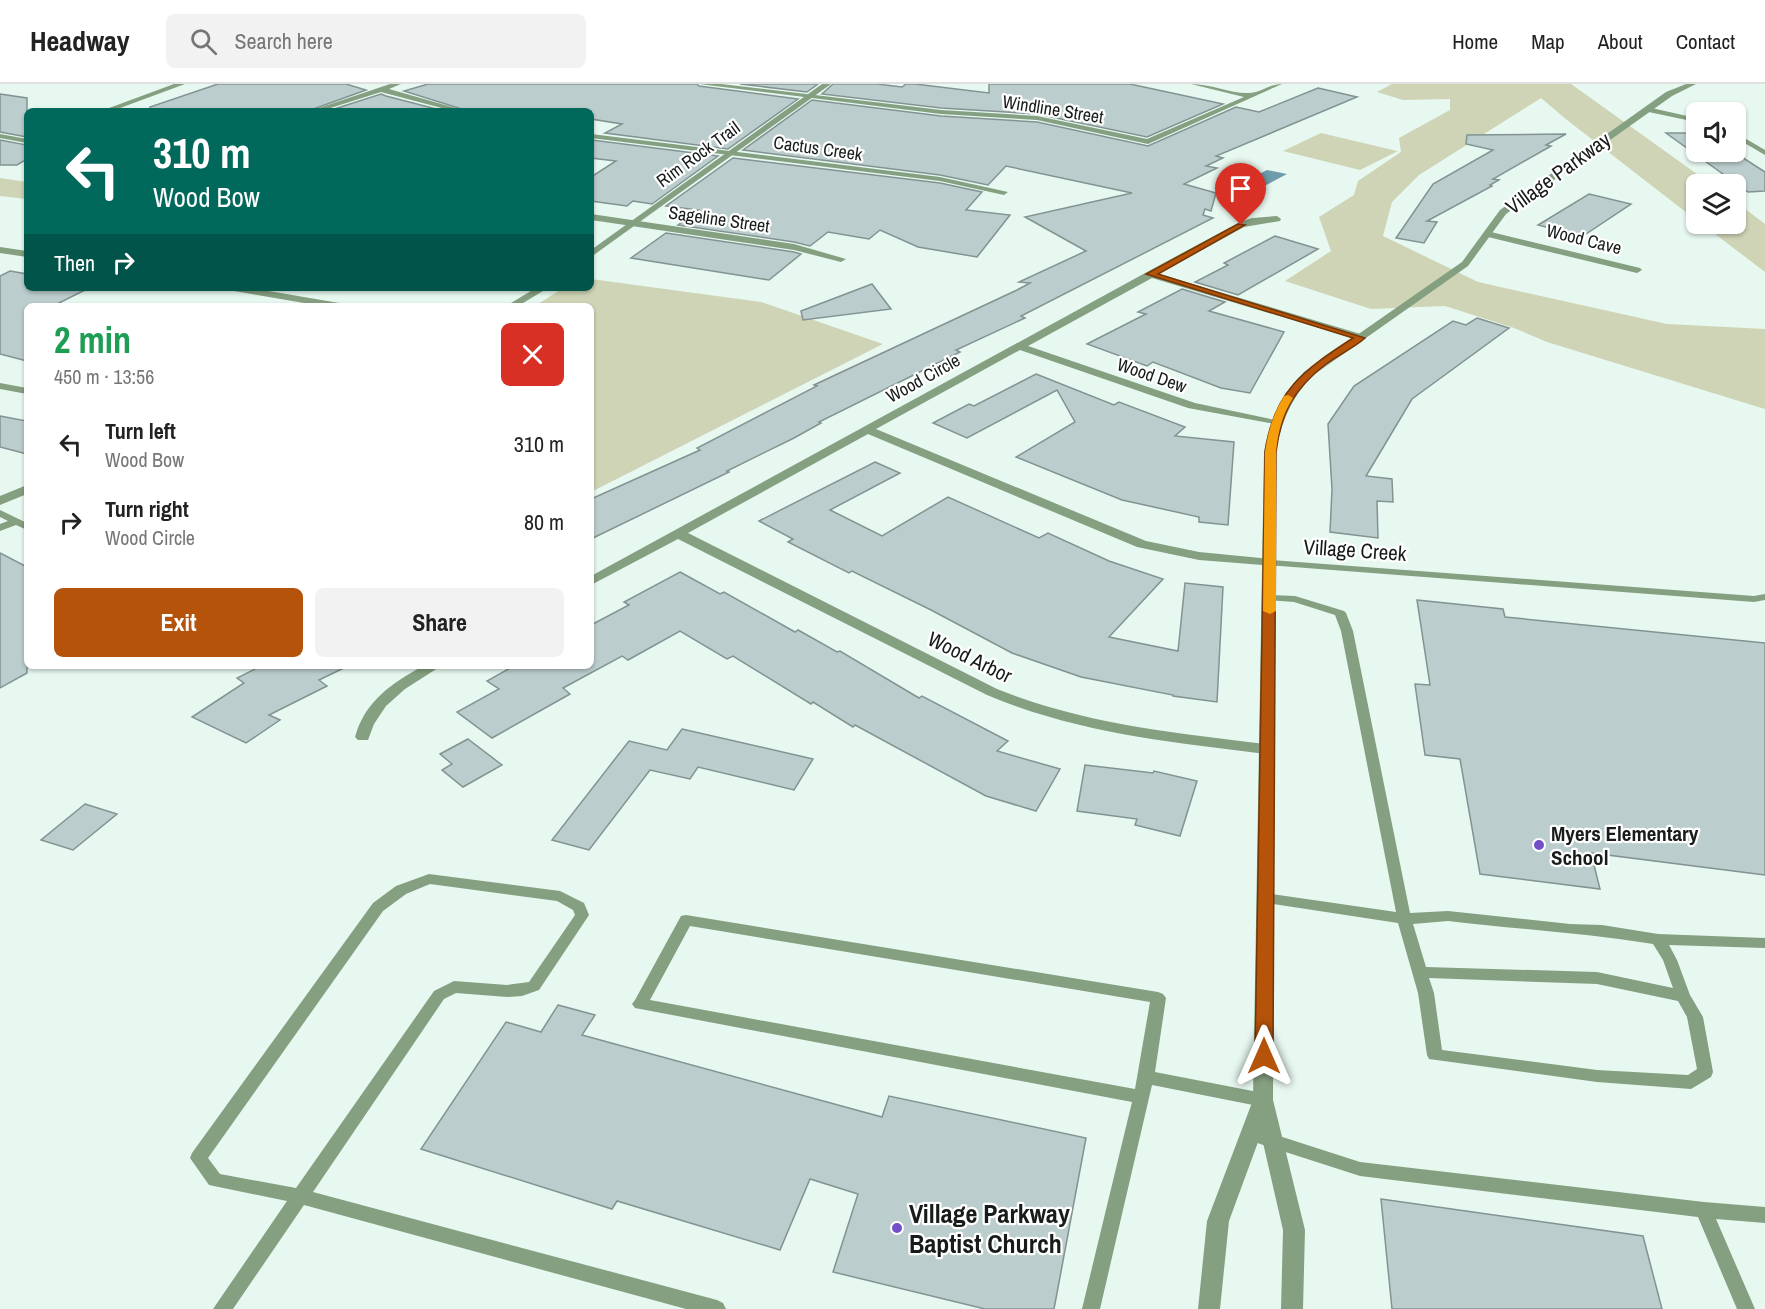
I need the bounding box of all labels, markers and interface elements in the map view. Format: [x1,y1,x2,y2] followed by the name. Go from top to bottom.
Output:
[166,14,586,68] search box
[30,22,130,60] text: Headway
[187,25,220,58] icon: search
[235,26,333,56] text: Search here
[1452,27,1498,56] text: Home
[1531,27,1565,56] text: Map
[1598,27,1643,56] text: About
[1676,27,1735,56] text: Contact
[1001,89,1105,129] street label: Windline Street
[1686,102,1746,234] map controls
[1686,102,1746,162] button: sound
[651,115,745,193] street label: Rim Rock Trail
[153,125,251,181] text: 310 m
[1500,125,1617,221] street label: Village Parkway
[772,129,865,167] street label: Cactus Creek
[54,132,132,210] icon: left
[1215,163,1266,225] pin
[1224,172,1257,205] icon: arrive
[1686,174,1746,234] button: layers
[153,179,260,215] text: Wood Bow
[667,200,771,238] street label: Sageline Street
[1544,218,1624,260] street label: Wood Cave
[107,246,140,279] icon: right
[54,248,95,278] text: Then
[54,316,131,364] text: 2 min
[501,323,564,386] button: close
[882,347,964,409] street label: Wood Circle
[1114,351,1190,399] street label: Wood Dew
[54,363,154,390] text: 450 m · 13:56
[105,416,176,446] text: Turn left
[54,428,87,461] icon: left
[514,429,564,459] text: 310 m
[105,446,184,473] text: Wood Bow
[105,494,189,524] text: Turn right
[54,506,87,539] icon: right
[524,507,564,537] text: 80 m
[105,524,195,551] text: Wood Circle
[1303,532,1408,568] street label: Village Creek
[54,588,303,657] button: Exit
[315,588,564,657] button: Share
[923,624,1017,690] street label: Wood Arbor
[1551,819,1699,872] place label: Myers Elementary School
[1532,838,1546,852] marker: Myers Elementary School
[1232,1024,1296,1088] position arrow
[909,1196,1070,1261] place label: Village Parkway Baptist Church
[890,1221,904,1235] marker: Village Parkway Baptist Church

